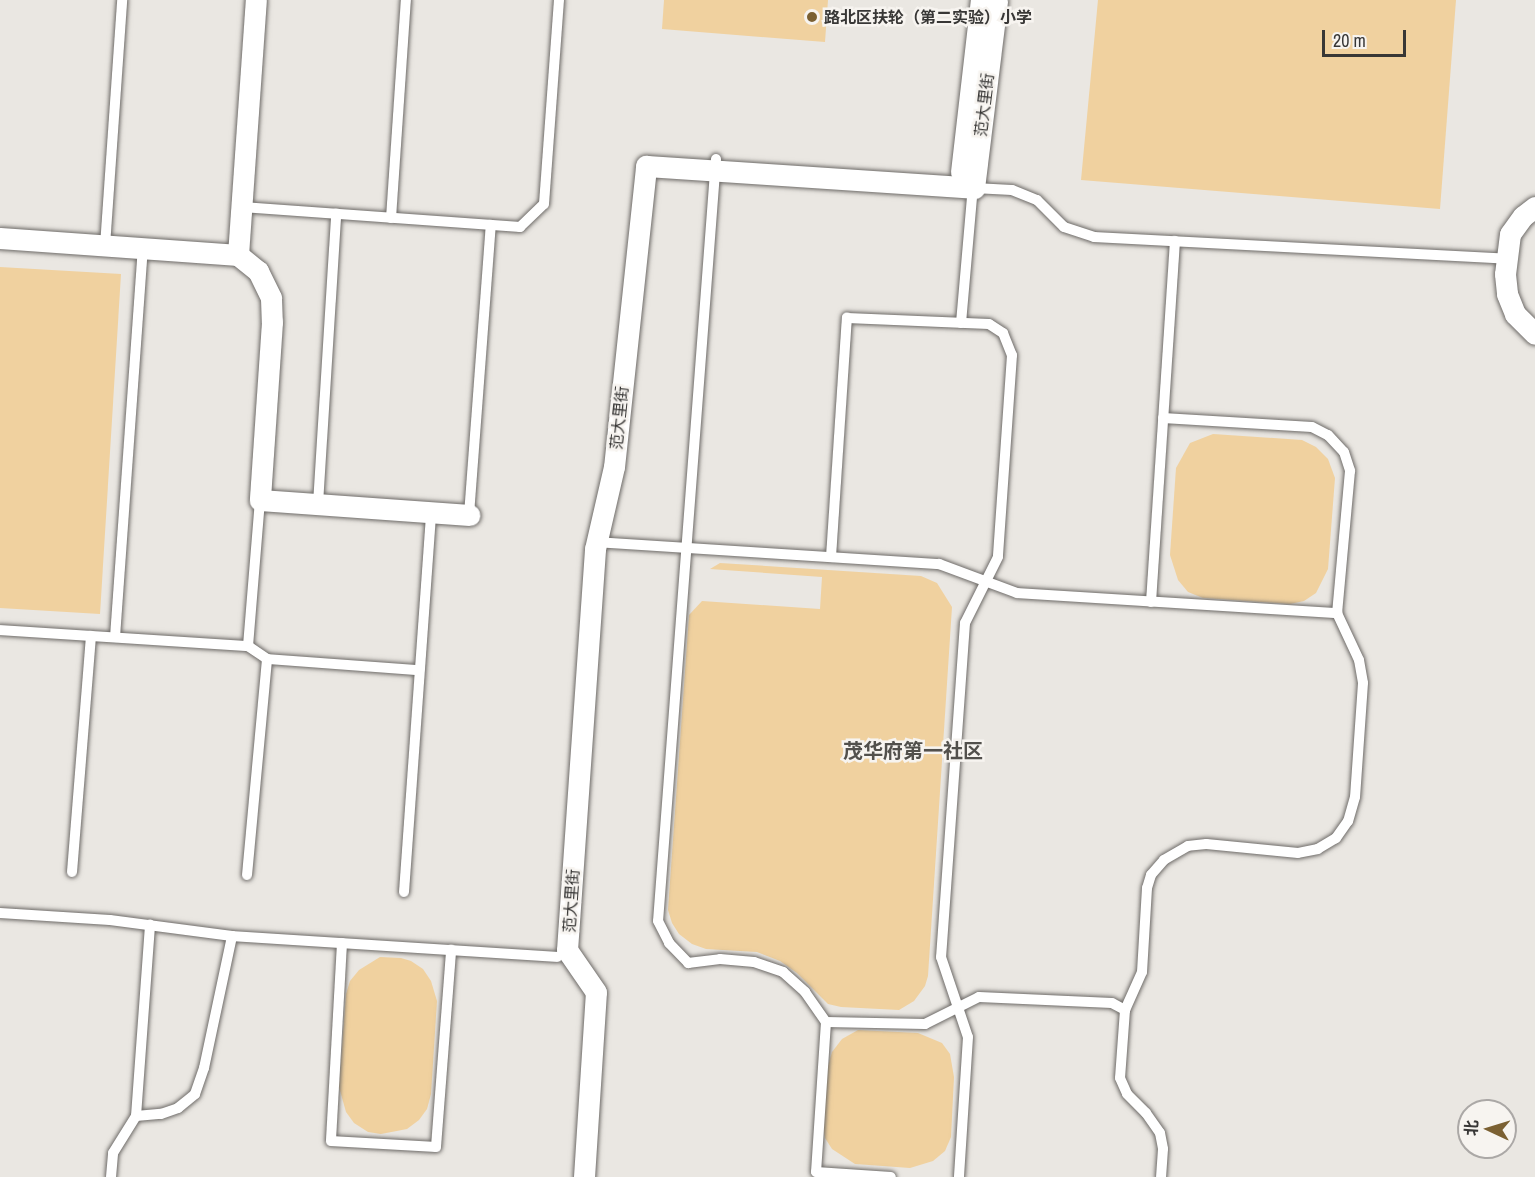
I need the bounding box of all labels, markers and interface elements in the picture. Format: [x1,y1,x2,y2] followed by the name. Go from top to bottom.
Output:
[824,7,1032,27] place label: 路北区扶轮（第二实验）小学
[805,10,819,24] marker: 路北区扶轮（第二实验）小学
[1325,18,1409,56] scale bar
[1333,28,1366,53] text: 20 m
[971,72,997,138] street label: 范大里街
[606,385,632,451] street label: 范大里街
[843,738,983,762] district label: 茂华府第一社区
[559,868,583,934] street label: 范大里街
[1457,1099,1517,1159] north arrow
[1460,1119,1483,1137] text: 北

